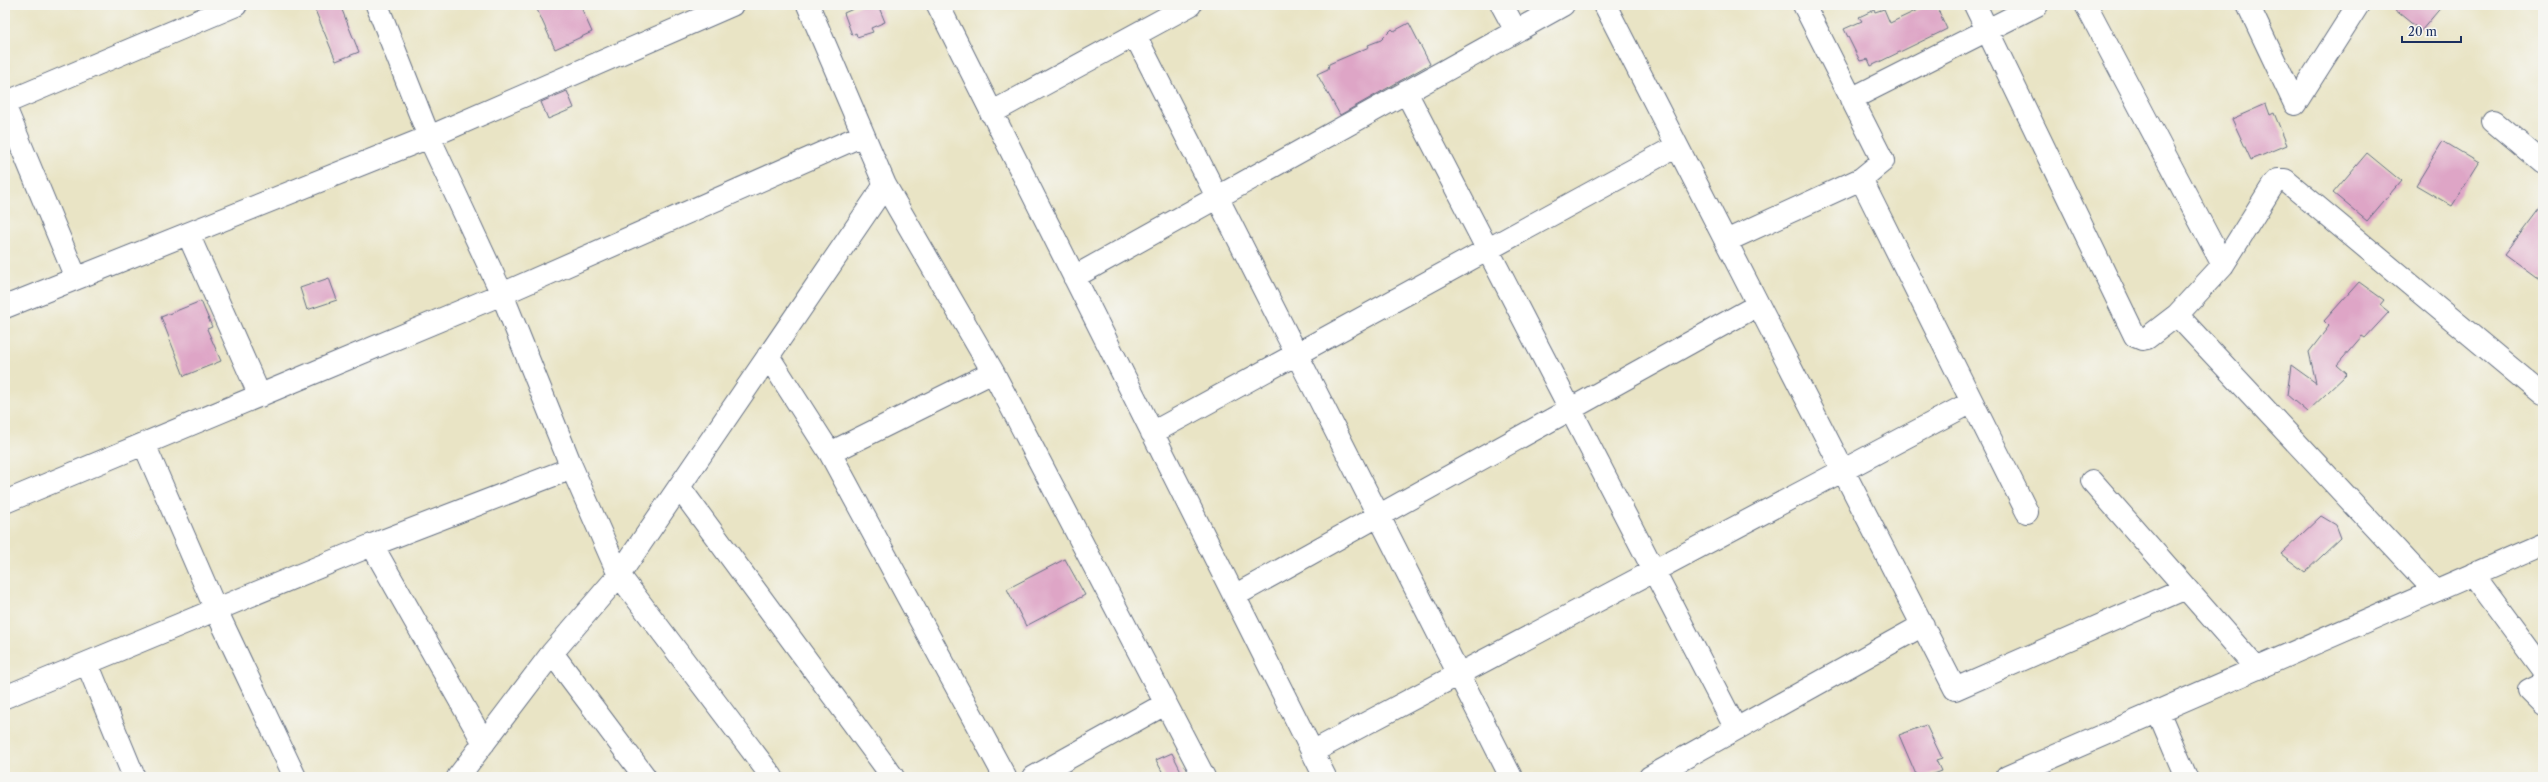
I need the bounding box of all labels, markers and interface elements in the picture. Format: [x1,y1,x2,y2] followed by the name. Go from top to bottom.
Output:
[2402,18,2461,44] scale bar
[2408,24,2437,39] text: 20 m

